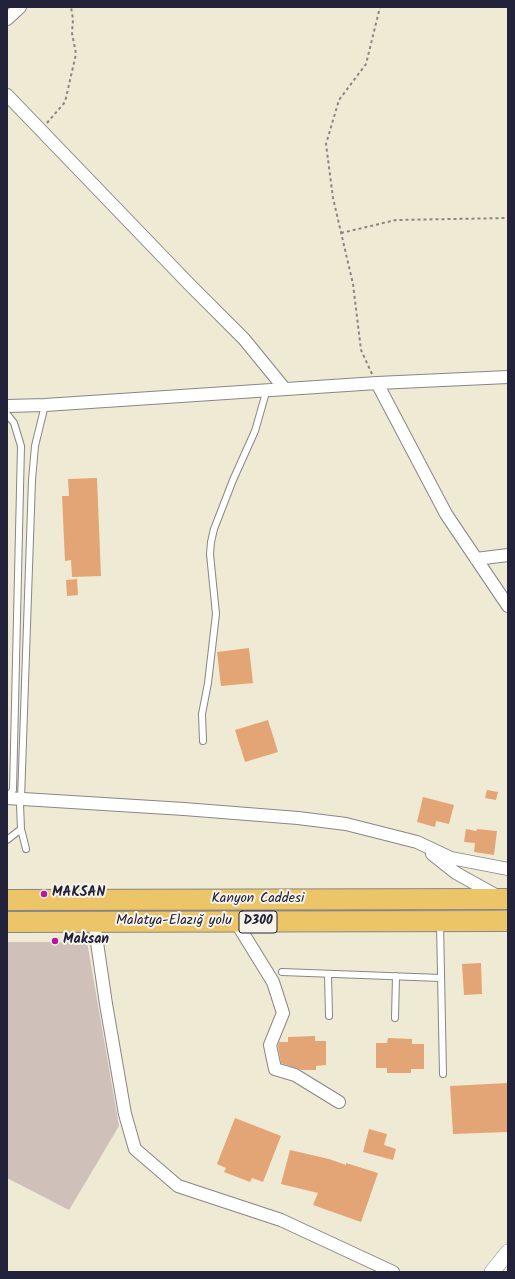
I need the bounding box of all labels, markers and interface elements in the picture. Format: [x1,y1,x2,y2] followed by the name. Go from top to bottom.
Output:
[52,886,105,902] place label: MAKSAN
[39,889,49,899] marker: MAKSAN
[212,892,304,908] street label: Kanyon Caddesi
[239,911,277,933] road number: D300
[116,914,232,930] street label: Malatya-Elazığ yolu
[63,933,109,949] place label: Maksan
[50,936,60,946] marker: Maksan

